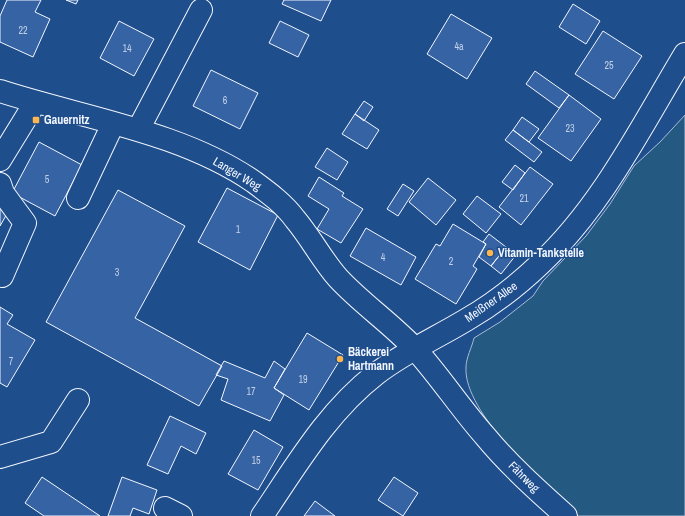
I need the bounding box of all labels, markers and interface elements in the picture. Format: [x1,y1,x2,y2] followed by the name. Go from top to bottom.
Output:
[18,24,28,37] house number: 22
[454,40,464,53] house number: 4a
[122,42,132,55] house number: 14
[604,59,614,72] house number: 25
[223,94,228,107] house number: 6
[44,112,89,128] place label: Gauernitz
[31,115,41,125] marker: Gauernitz
[565,122,575,135] house number: 23
[210,153,264,195] street label: Langer Weg
[45,173,50,186] house number: 5
[519,192,529,205] house number: 21
[236,223,241,236] house number: 1
[498,245,585,261] place label: Vitamin-Tankstelle
[485,248,495,258] marker: Vitamin-Tankstelle
[381,251,386,264] house number: 4
[449,255,454,268] house number: 2
[115,266,120,279] house number: 3
[462,278,520,326] street label: Meißner Allee
[348,344,394,374] place label: Bäckerei Hartmann
[335,354,345,364] marker: Bäckerei Hartmann
[9,355,14,368] house number: 7
[298,373,308,386] house number: 19
[246,385,256,398] house number: 17
[251,454,261,467] house number: 15
[505,458,543,496] street label: Fährweg

